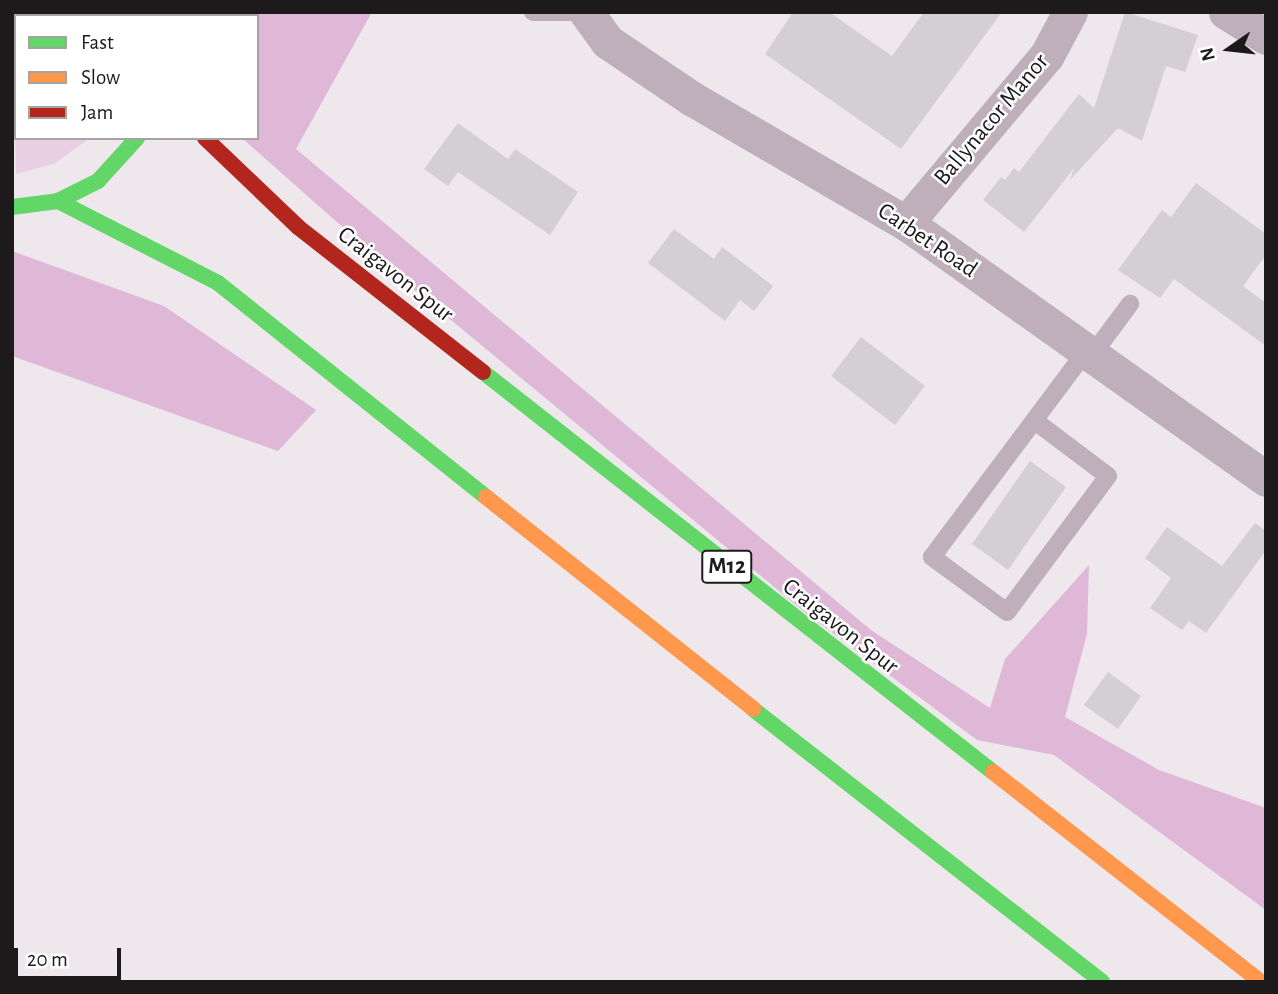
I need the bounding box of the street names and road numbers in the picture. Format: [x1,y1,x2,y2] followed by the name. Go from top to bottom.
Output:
[929,48,1055,192] street label: Ballynacor Manor
[872,197,982,285] street label: Carbet Road
[331,221,459,329] street label: Craigavon Spur
[701,548,753,586] road number: M12
[776,573,904,681] street label: Craigavon Spur

